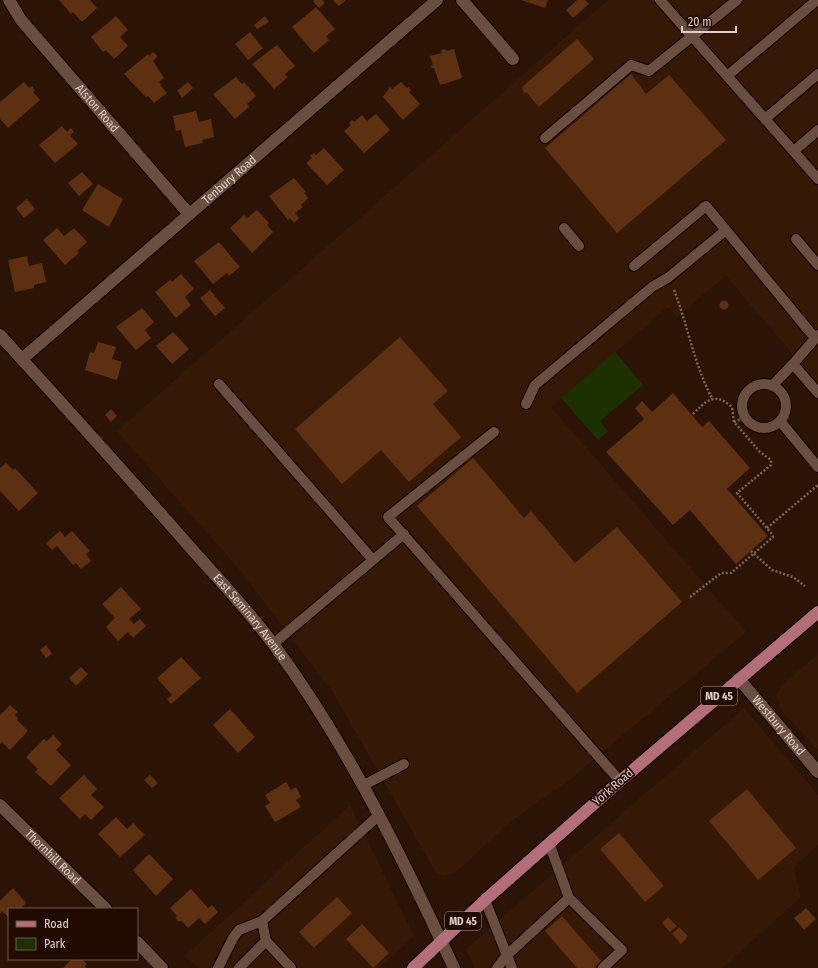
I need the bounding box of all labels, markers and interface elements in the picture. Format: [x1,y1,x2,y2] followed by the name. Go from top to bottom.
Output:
[682,8,736,34] scale bar
[688,15,712,29] text: 20 m
[73,81,122,135] street label: Alston Road
[199,152,259,207] street label: Tenbury Road
[210,571,290,663] street label: East Seminary Avenue
[701,687,737,705] road number: MD 45
[749,693,808,758] street label: Westbury Road
[590,766,636,808] street label: York Road
[22,827,83,887] street label: Thornhill Road
[8,908,138,960] legend
[445,912,481,930] road number: MD 45
[44,917,69,931] text: Road
[44,937,66,951] text: Park

